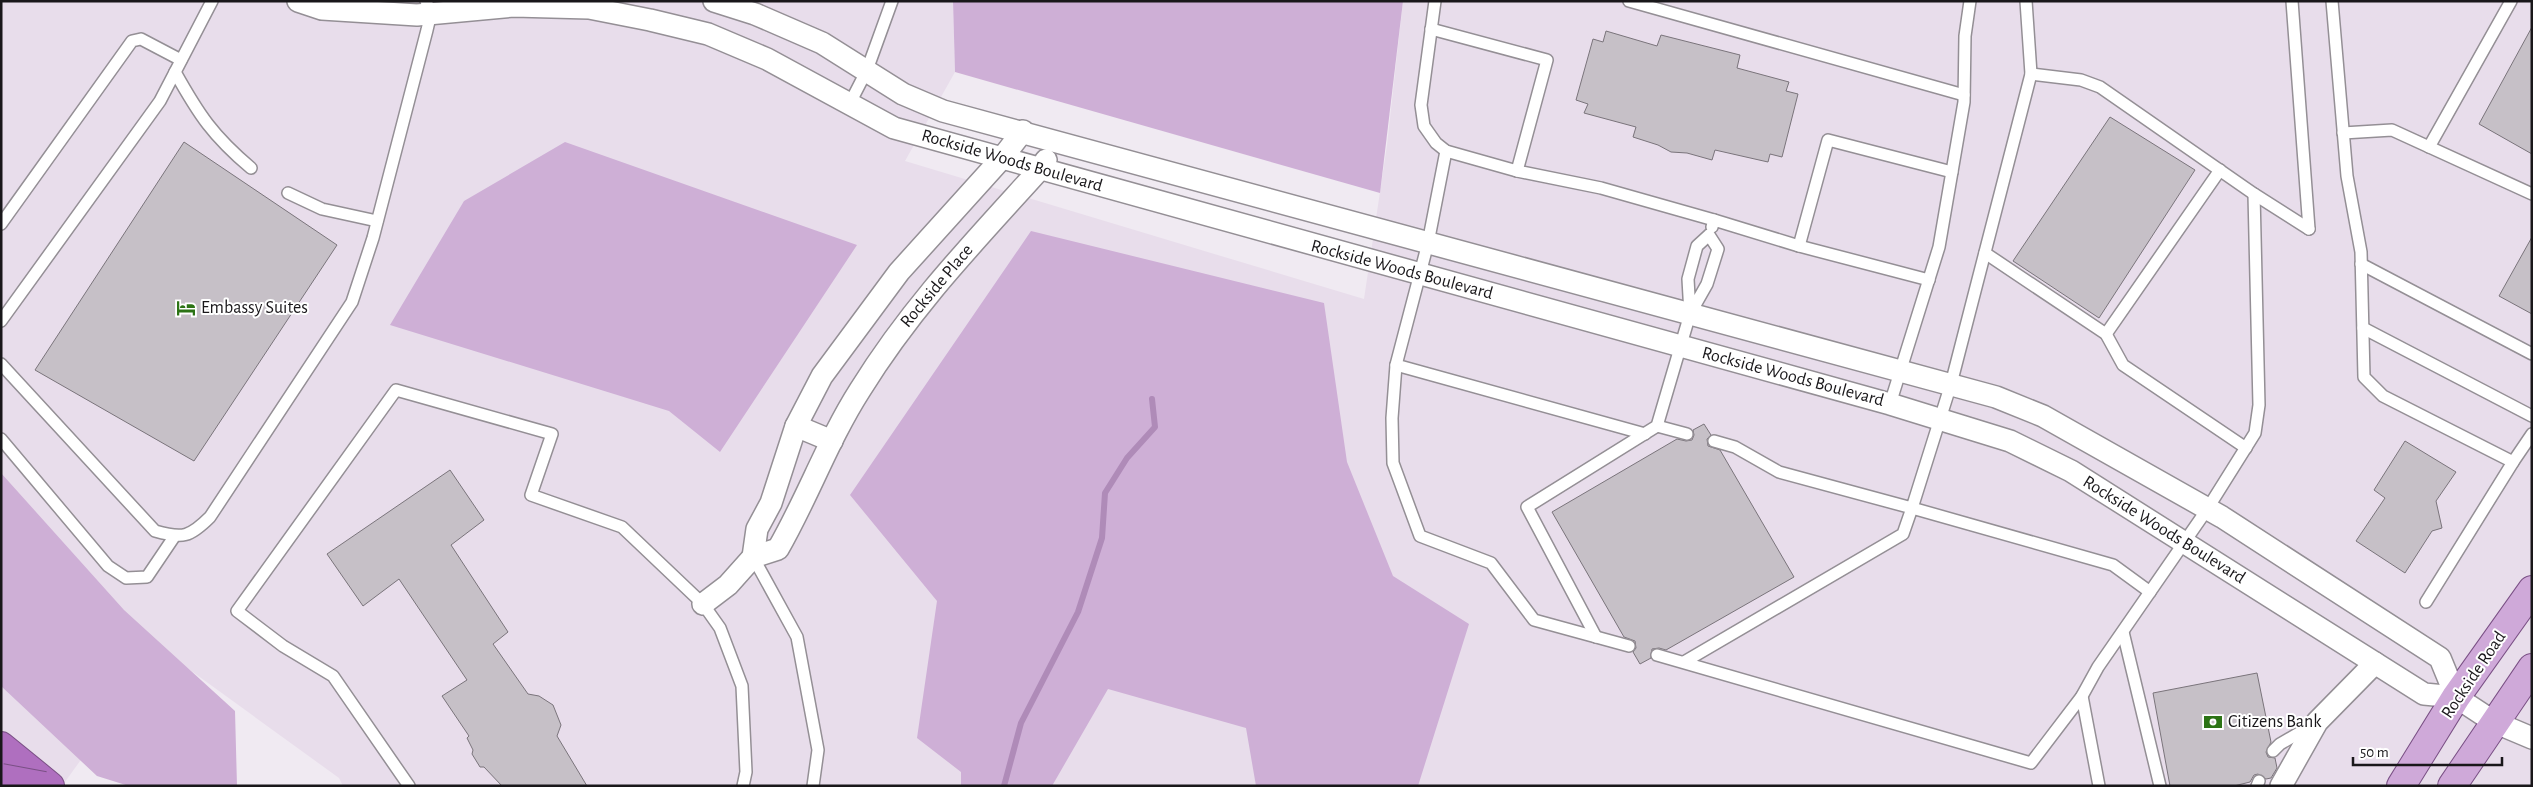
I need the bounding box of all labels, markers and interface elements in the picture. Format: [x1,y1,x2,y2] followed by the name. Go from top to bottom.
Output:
[919,126,1105,196] street label: Rockside Woods Boulevard
[1309,237,1495,303] street label: Rockside Woods Boulevard
[897,241,977,331] street label: Rockside Place
[175,297,197,319] hotel icon: Embassy Suites
[201,299,308,317] place label: Embassy Suites
[1700,344,1886,410] street label: Rockside Woods Boulevard
[2080,473,2248,587] street label: Rockside Woods Boulevard
[2438,628,2510,722] street label: Rockside Road
[2202,711,2224,733] bank icon: Citizens Bank
[2228,713,2322,731] place label: Citizens Bank
[2353,734,2502,766] scale bar
[2360,745,2389,760] text: 50 m

